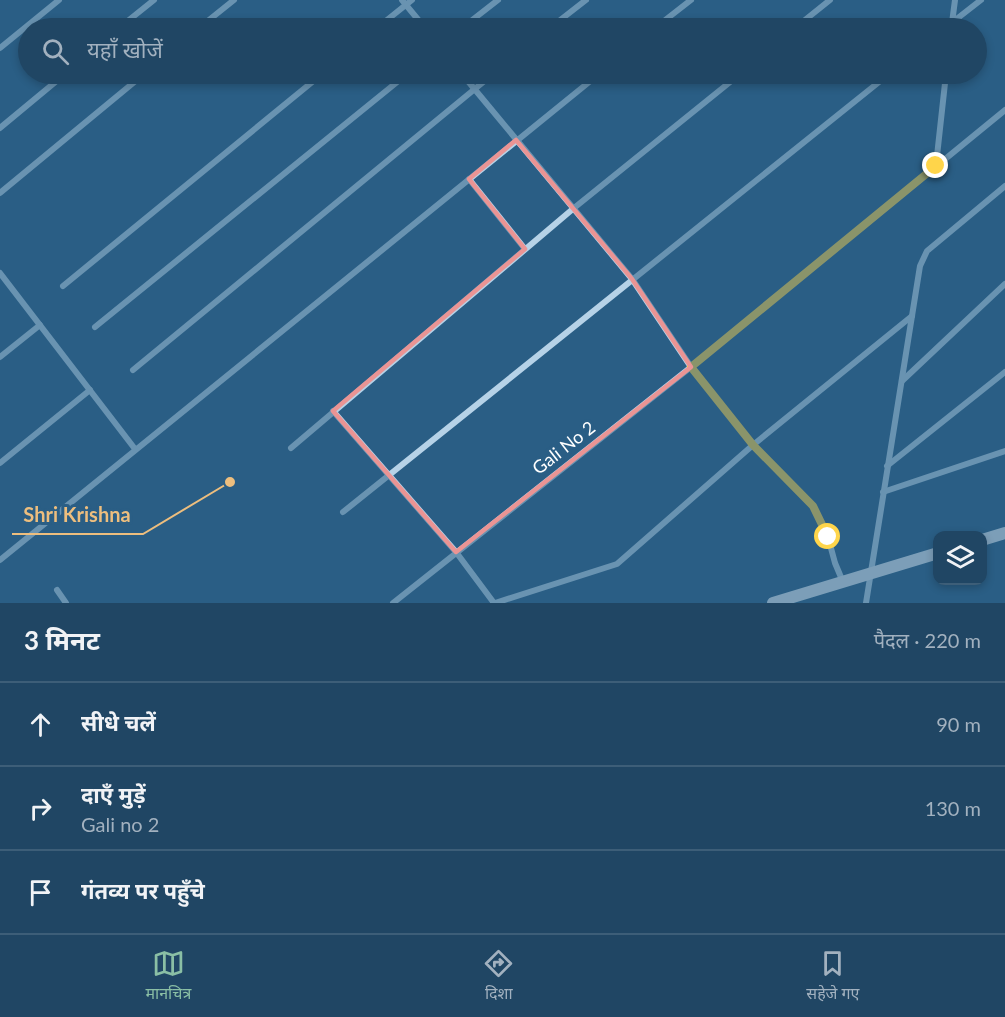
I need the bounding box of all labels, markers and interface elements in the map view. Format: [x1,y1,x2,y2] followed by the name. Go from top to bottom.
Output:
[18,18,987,84] search box
[39,35,72,68] icon: search
[87,36,163,63] text: यहाँ खोजें
[922,152,948,178] route end
[527,416,599,479] street label: Gali No 2
[12,496,143,534] callout: Shri Krishna
[23,502,131,526] text: Shri Krishna
[814,523,840,549] route start
[933,531,987,585] map controls
[933,531,987,585] button: layers
[24,624,100,656] text: 3 मिनट
[874,628,981,652] text: पैदल · 220 m
[24,708,57,741] icon: ahead
[81,709,156,736] text: सीधे चलें
[936,712,981,736] text: 90 m
[81,781,145,808] text: दाएँ मुड़ें
[24,792,57,825] icon: right
[925,796,981,820] text: 130 m
[81,812,159,836] text: Gali no 2
[24,876,57,909] icon: arrive
[81,877,205,904] text: गंतव्य पर पहुँचे
[146,947,191,1006] tab: मानचित्र
[482,947,515,1006] tab: दिशा
[806,947,859,1006] tab: सहेजे गए

